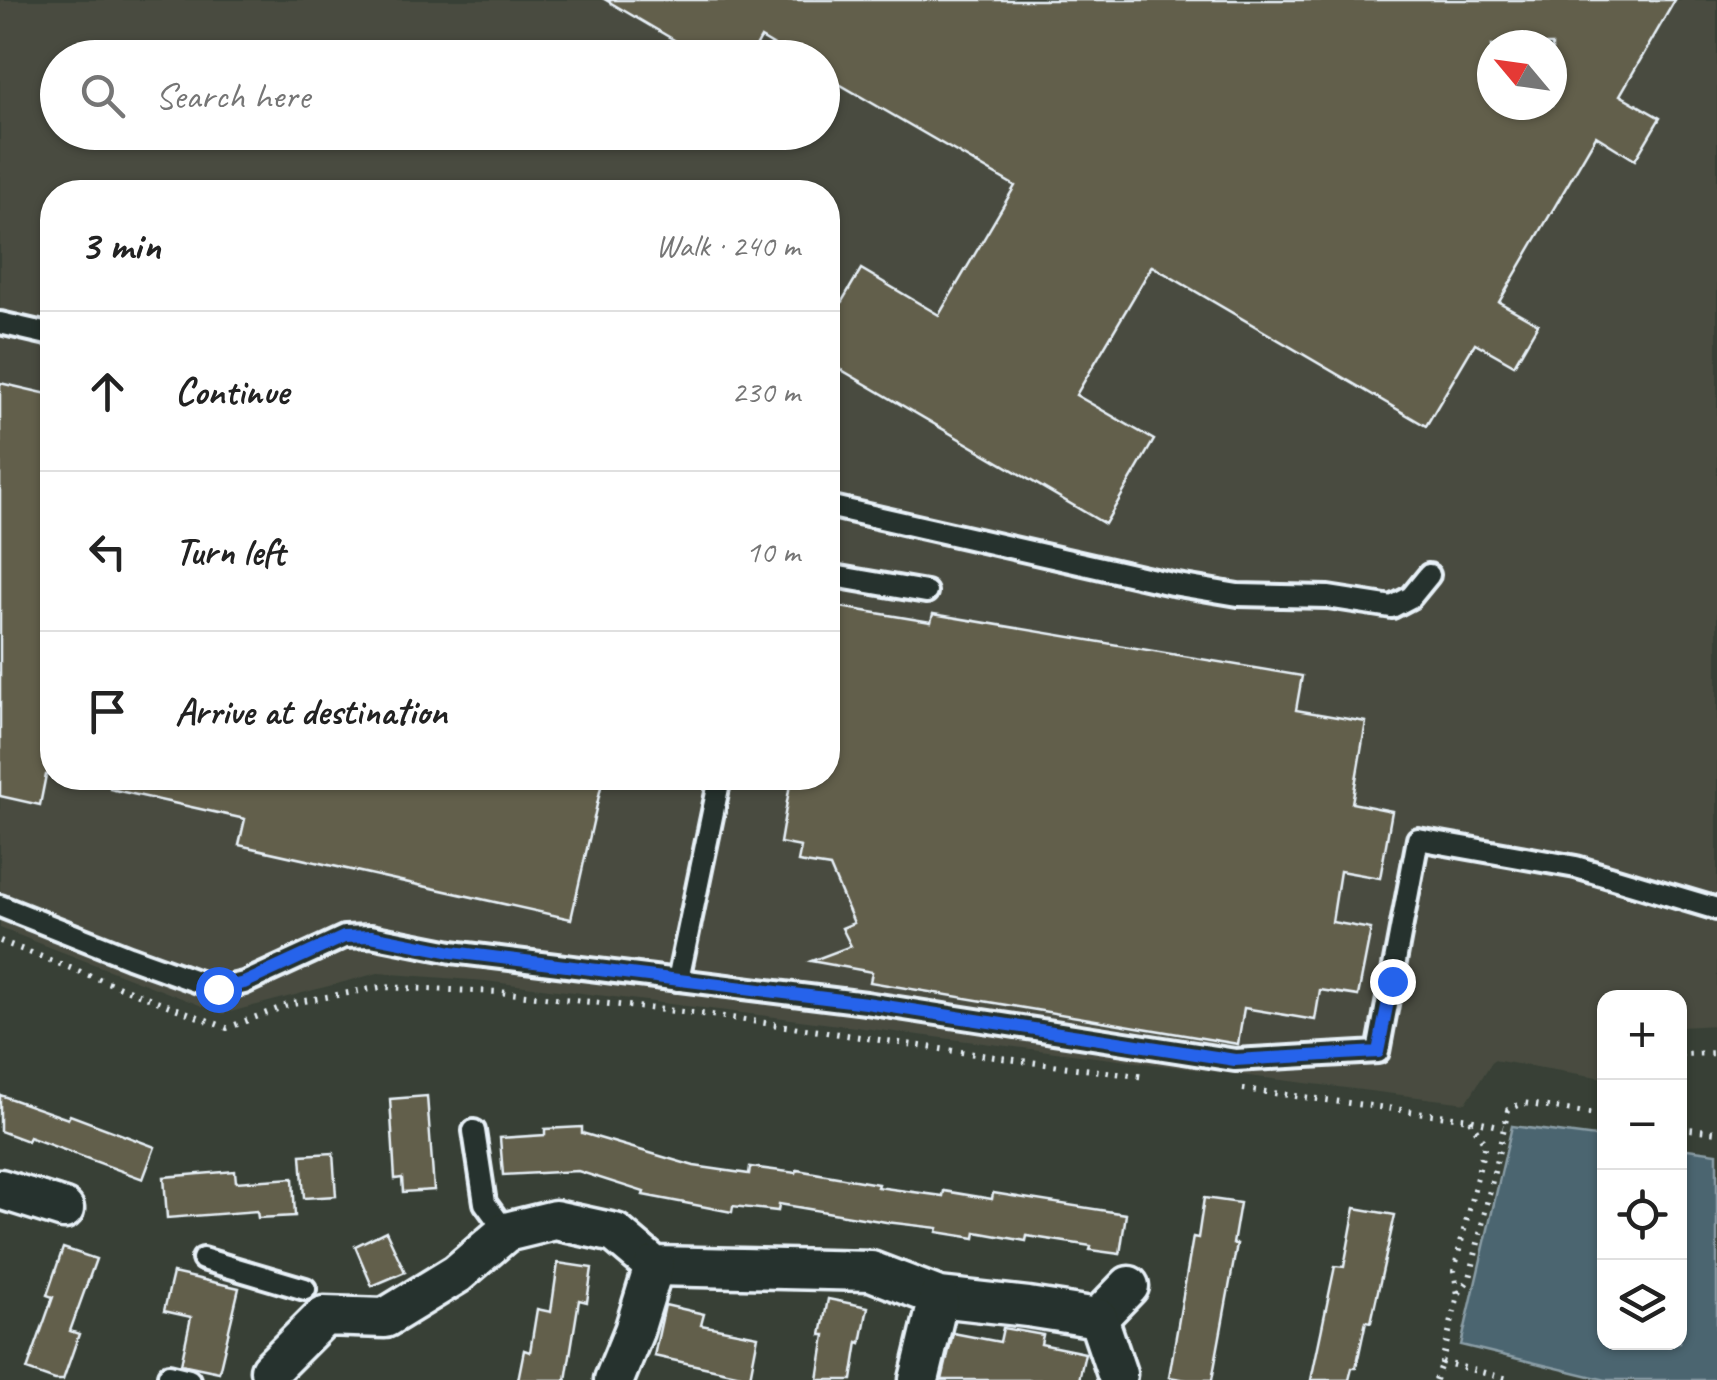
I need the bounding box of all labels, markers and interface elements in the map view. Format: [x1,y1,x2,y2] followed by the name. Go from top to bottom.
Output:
[1477,30,1567,120] north arrow
[40,40,840,150] search box
[75,68,130,123] icon: search
[155,72,310,119] text: Search here
[80,219,160,272] text: 3 min
[656,225,800,266] text: Walk · 240 m
[80,364,135,419] icon: ahead
[175,368,289,415] text: Continue
[731,371,800,412] text: 230 m
[80,524,135,579] icon: left
[175,528,285,575] text: Turn left
[746,531,800,572] text: 10 m
[80,684,135,739] icon: arrive
[175,688,447,735] text: Arrive at destination
[1370,959,1416,1005] route end
[196,967,242,1013] route start
[1597,990,1687,1350] map controls
[1597,990,1687,1080] button: +
[1597,1080,1687,1170] button: −
[1597,1170,1687,1260] button: locate
[1597,1260,1687,1350] button: layers

